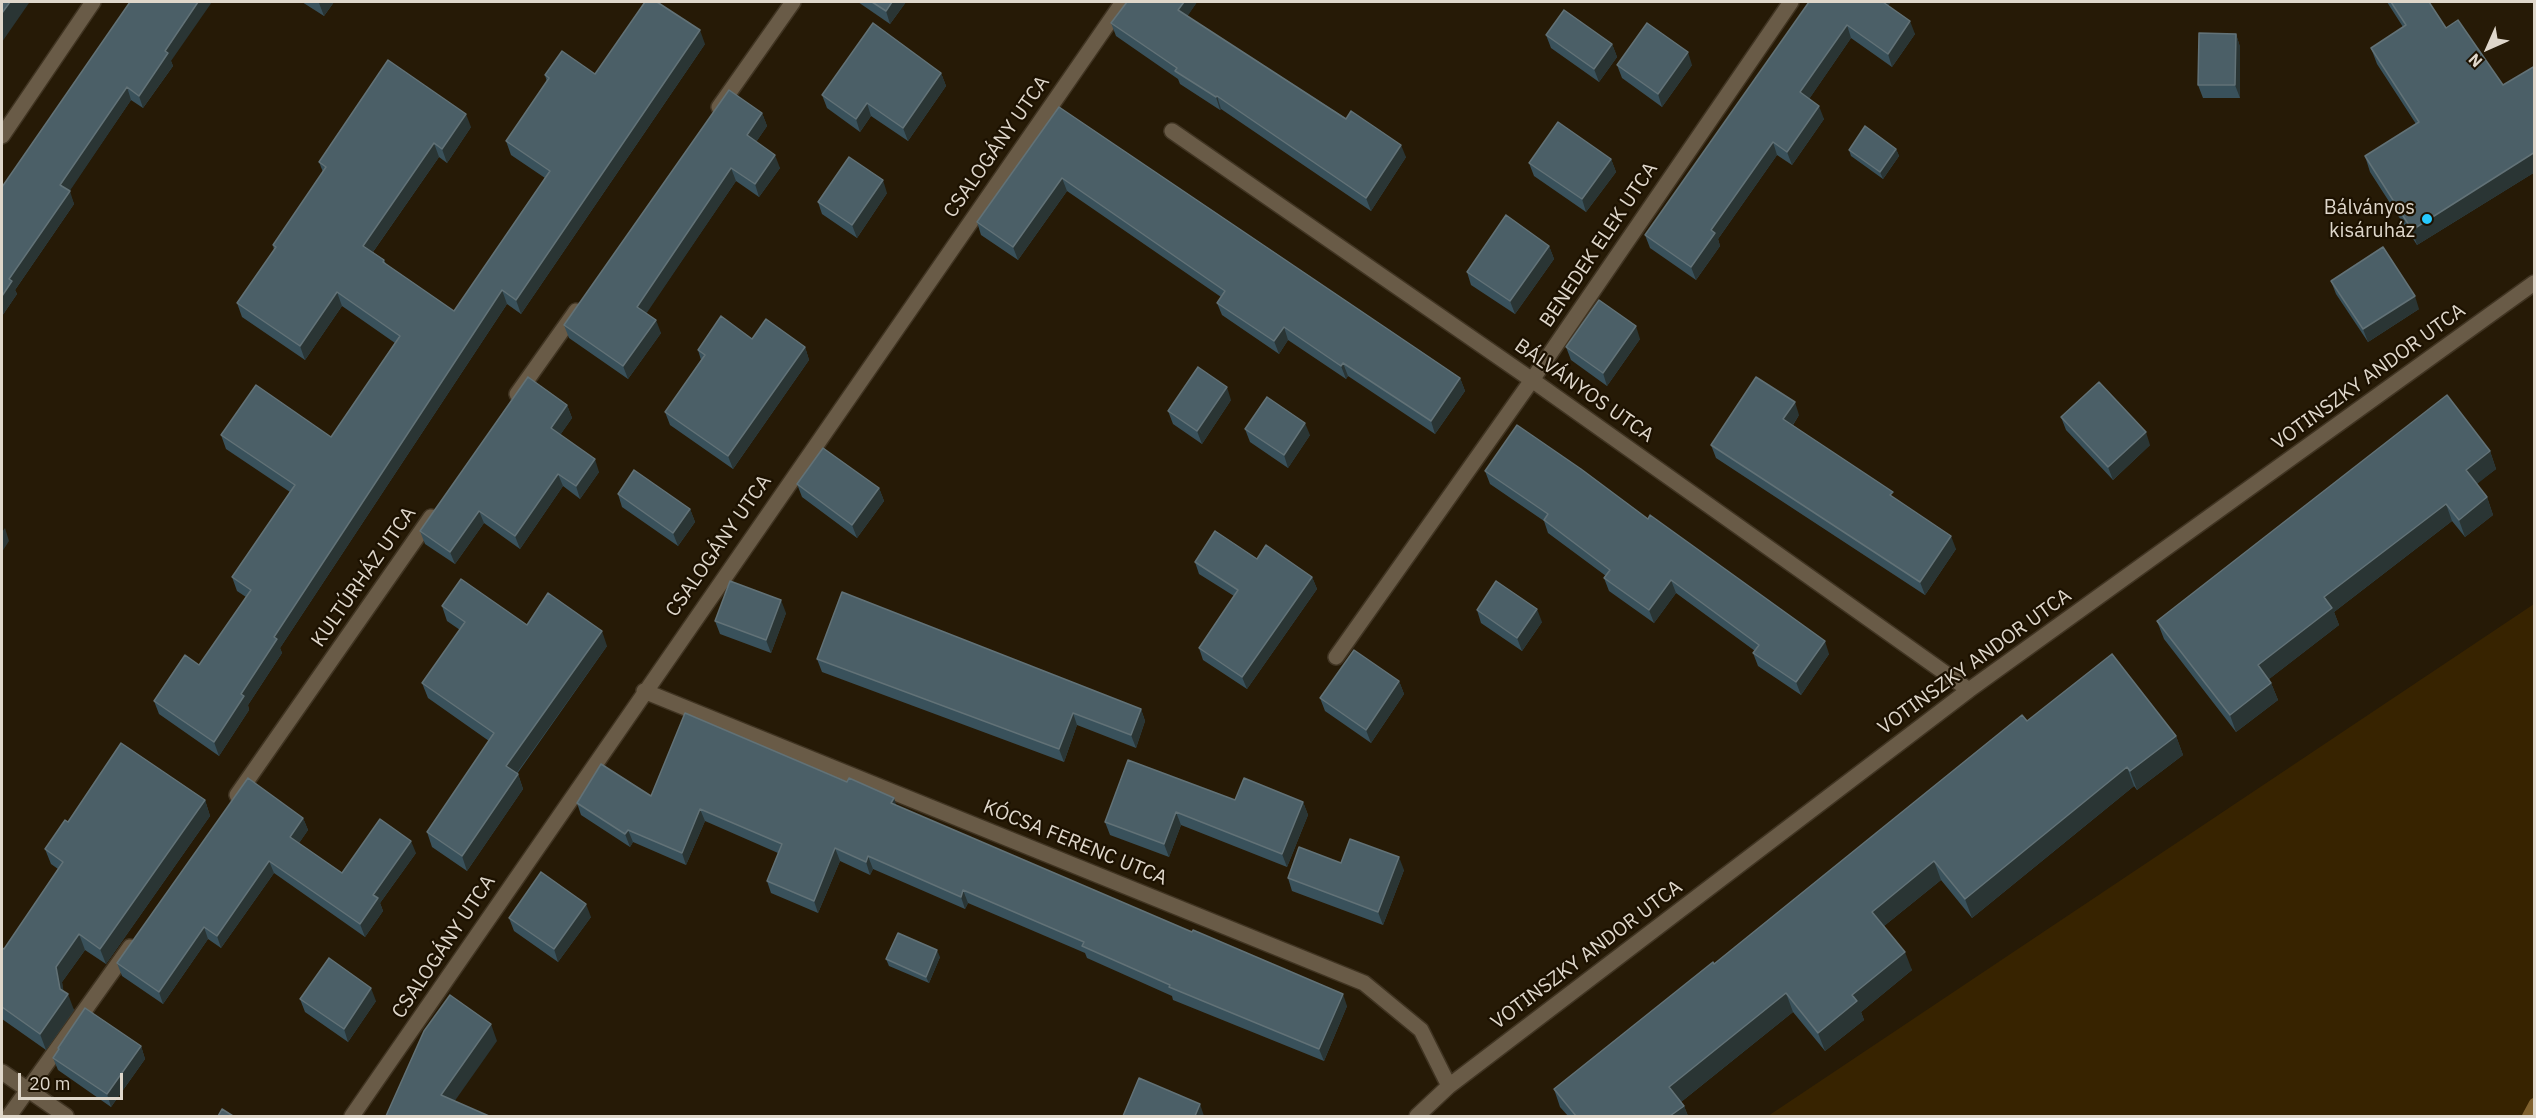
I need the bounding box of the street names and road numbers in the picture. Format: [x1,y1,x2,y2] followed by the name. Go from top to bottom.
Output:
[939,71,1055,223] street label: CSALOGÁNY UTCA
[1535,158,1663,332] street label: BENEDEK ELEK UTCA
[2268,299,2470,455] street label: VOTINSZKY ANDOR UTCA
[1510,334,1658,448] street label: BÁLVÁNYOS UTCA
[661,470,777,622] street label: CSALOGÁNY UTCA
[307,502,421,652] street label: KULTÚRHÁZ UTCA
[1874,584,2076,740] street label: VOTINSZKY ANDOR UTCA
[979,795,1171,891] street label: KÓCSA FERENC UTCA
[387,871,501,1023] street label: CSALOGÁNY UTCA
[1487,875,1687,1035] street label: VOTINSZKY ANDOR UTCA

